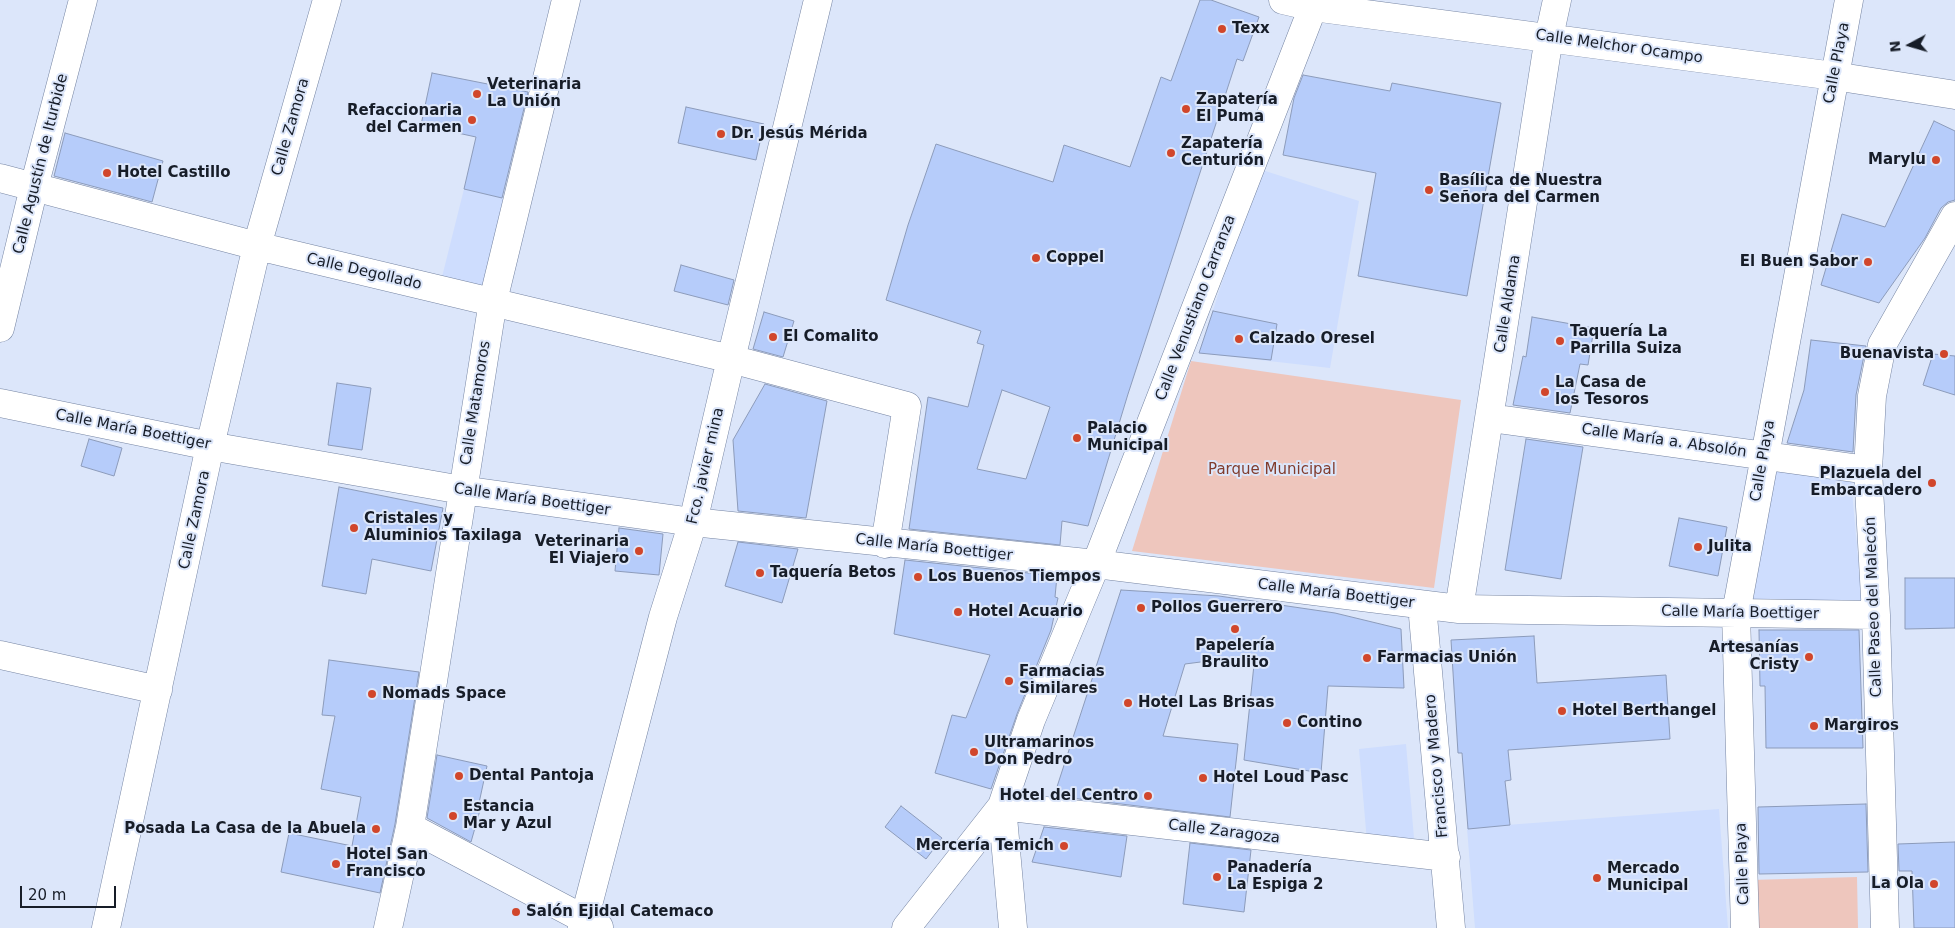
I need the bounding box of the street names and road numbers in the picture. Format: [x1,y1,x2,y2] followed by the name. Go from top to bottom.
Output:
[1820,21,1854,105] street label: Calle Playa
[1534,26,1704,68] street label: Calle Melchor Ocampo
[10,72,72,256] street label: Calle Agustín de Iturbide
[268,76,314,178] street label: Calle Zamora
[1152,213,1240,403] street label: Calle Venustiano Carranza
[305,250,423,294] street label: Calle Degollado
[1491,254,1525,354] street label: Calle Aldama
[457,339,495,467] street label: Calle Matamoros
[54,406,212,454] street label: Calle María Boettiger
[684,406,728,526] street label: Fco. javier mina
[1747,419,1779,503] street label: Calle Playa
[1580,420,1748,462] street label: Calle María a. Absolón
[176,469,214,571] street label: Calle Zamora
[453,480,611,520] street label: Calle María Boettiger
[1862,516,1886,698] street label: Calle Paseo del Malecón
[855,531,1013,565] street label: Calle María Boettiger
[1257,575,1415,613] street label: Calle María Boettiger
[1661,603,1819,623] street label: Calle María Boettiger
[1422,693,1452,839] street label: Francisco y Madero
[1167,816,1281,848] street label: Calle Zaragoza
[1733,822,1753,906] street label: Calle Playa

